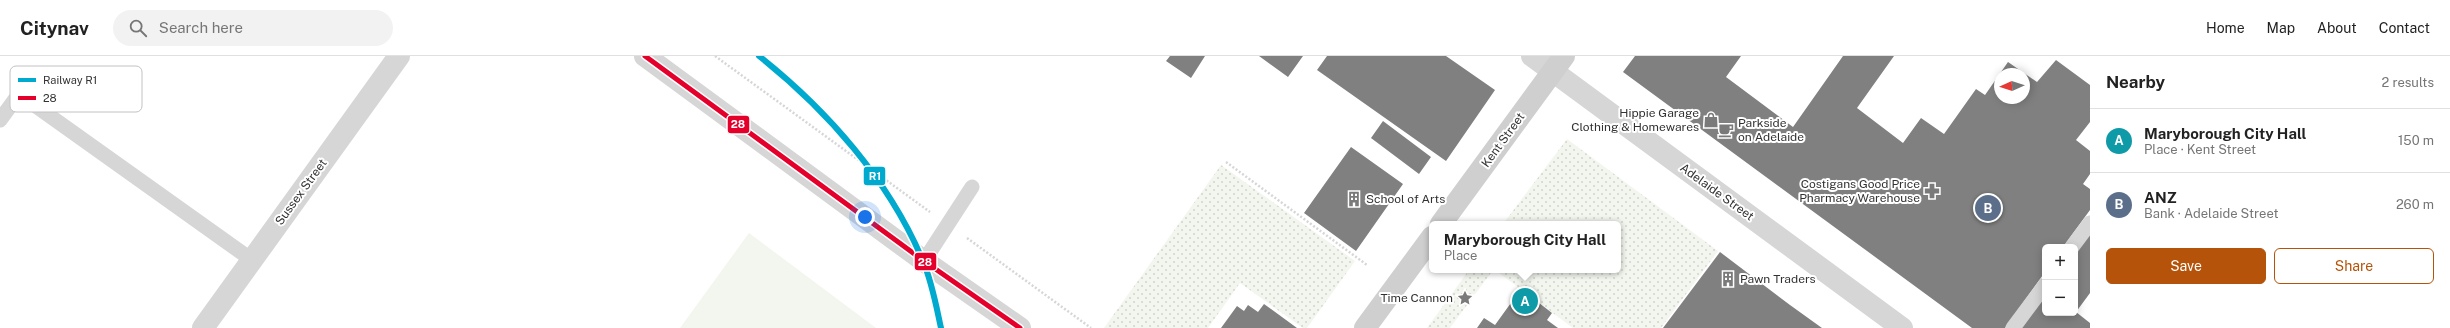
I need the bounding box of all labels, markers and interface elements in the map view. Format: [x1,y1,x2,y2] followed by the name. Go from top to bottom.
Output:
[113,10,393,46] search box
[20,17,89,39] text: Citynav
[127,17,149,39] icon: search
[159,19,243,36] text: Search here
[2206,20,2245,36] text: Home
[2267,20,2295,36] text: Map
[2317,20,2357,36] text: About
[2379,20,2430,36] text: Contact
[10,66,142,112] legend
[1994,68,2030,104] north arrow
[2106,72,2165,92] text: Nearby
[43,74,97,86] text: Railway R1
[2382,75,2434,90] text: 2 results
[43,92,57,104] text: 28
[1571,106,1699,134] place label: Hippie Garage Clothing & Homewares
[1479,110,1528,170] street label: Kent Street
[1702,111,1720,129] shop icon: Hippie Garage Clothing & Homewares
[727,115,750,134] line badge: 28
[1738,116,1804,144] place label: Parkside on Adelaide
[731,118,745,130] text: 28
[1717,121,1735,139] cafe icon: Parkside on Adelaide
[2144,125,2307,142] text: Maryborough City Hall
[2114,133,2124,148] text: A
[2398,133,2434,148] text: 150 m
[2144,142,2256,157] text: Place · Kent Street
[272,156,330,228] street label: Sussex Street
[1678,161,1757,224] street label: Adelaide Street
[863,166,886,186] line badge: R1
[869,170,881,182] text: R1
[1799,177,1920,205] place label: Costigans Good Price Pharmacy Warehouse
[1923,182,1941,200] pharmacy icon: Costigans Good Price Pharmacy Warehouse
[2144,189,2177,206] text: ANZ
[1345,190,1363,208] building icon: School of Arts
[1366,192,1445,206] place label: School of Arts
[1975,193,2001,223] pin: B
[2115,197,2123,212] text: B
[2396,197,2434,212] text: 260 m
[2144,206,2279,221] text: Bank · Adelaide Street
[855,207,875,227] your location
[1429,221,1621,273] popup
[1444,231,1606,248] text: Maryborough City Hall
[2042,244,2078,316] map controls
[2042,244,2078,280] button: +
[1444,248,1477,263] text: Place
[2106,248,2266,284] button: Save
[2274,248,2434,284] button: Share
[914,252,937,271] line badge: 28
[918,256,932,268] text: 28
[1719,270,1737,288] building icon: Pawn Traders
[1740,272,1816,286] place label: Pawn Traders
[2042,280,2078,316] button: −
[1512,286,1538,316] pin: A
[1456,289,1474,307] place icon: Time Cannon
[1380,291,1453,305] place label: Time Cannon

